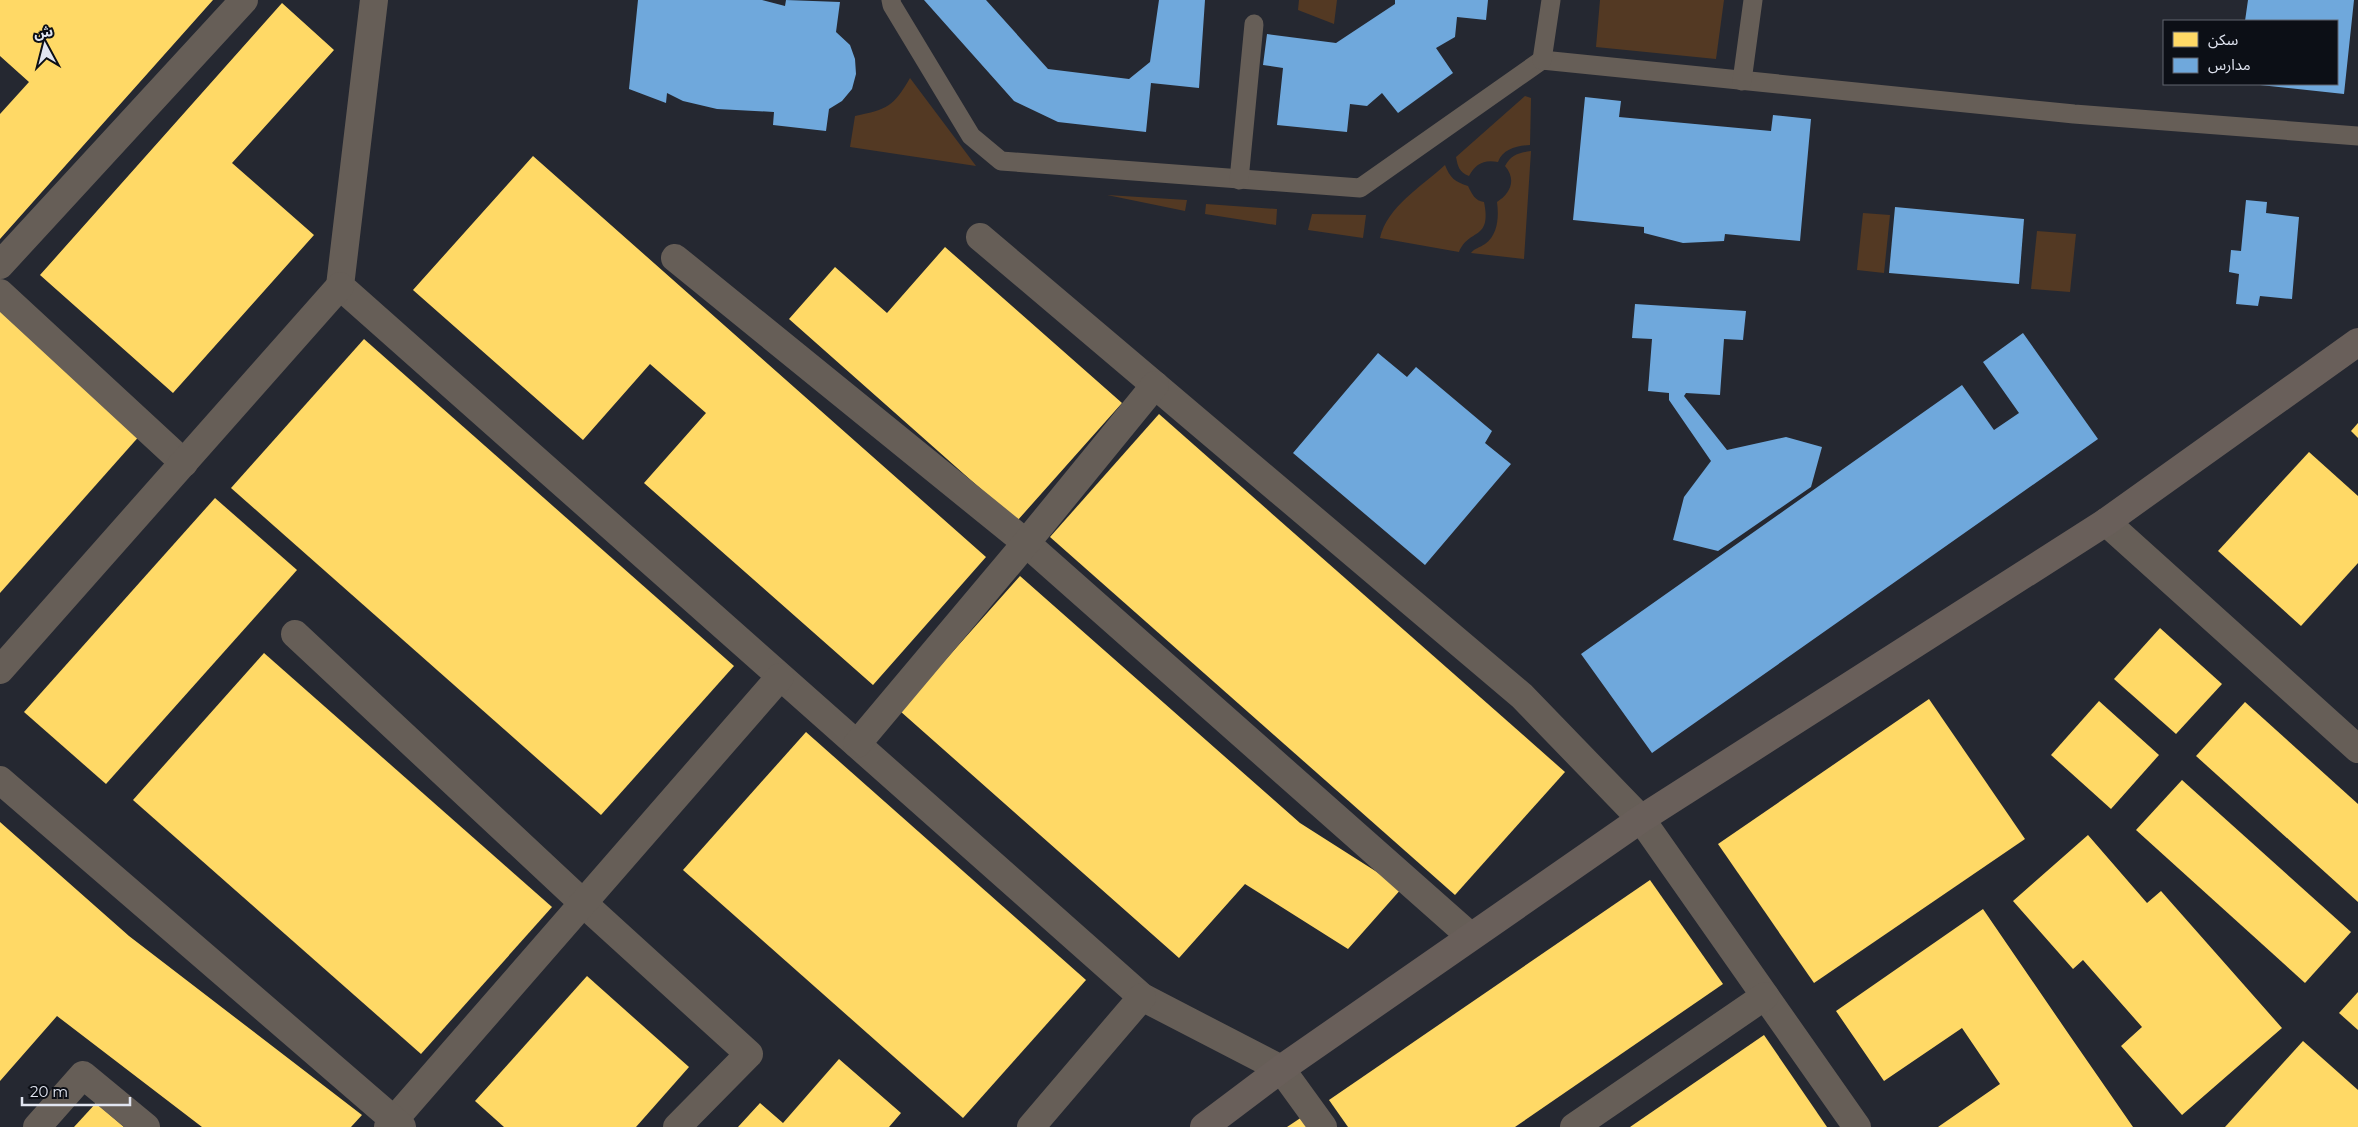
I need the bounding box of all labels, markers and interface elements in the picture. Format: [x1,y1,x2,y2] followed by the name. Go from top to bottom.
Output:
[20,20,70,70] north arrow
[2163,20,2338,85] legend
[33,22,54,42] text: ش
[2208,30,2239,49] text: سكن
[2208,55,2251,74] text: مدارس
[22,1074,130,1106] scale bar
[30,1082,68,1101] text: 20 m

